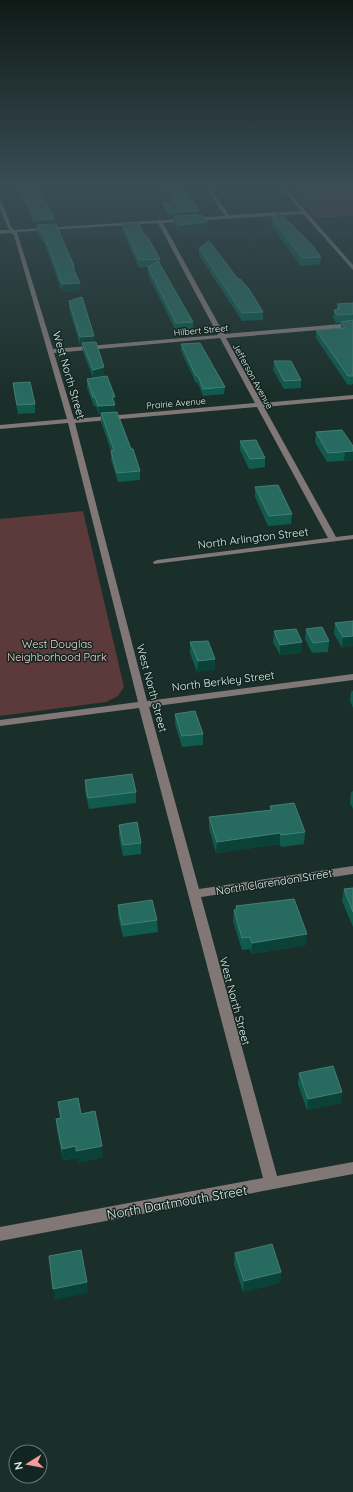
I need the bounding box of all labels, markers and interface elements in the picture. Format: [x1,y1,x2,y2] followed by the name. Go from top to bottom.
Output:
[173,322,229,338] street label: Hilbert Street
[50,330,88,421] street label: West North Street
[230,341,276,411] street label: Jefferson Avenue
[146,395,206,411] street label: Prairie Avenue
[197,524,309,552] street label: North Arlington Street
[7,637,107,664] park label: West Douglas Neighborhood Park
[134,642,171,734] street label: West North Street
[171,668,275,694] street label: North Berkley Street
[215,866,333,898] street label: North Clarendon Street
[217,955,254,1047] street label: West North Street
[106,1182,248,1222] street label: North Dartmouth Street
[8,1444,48,1484] north arrow
[11,1461,26,1471] text: N

